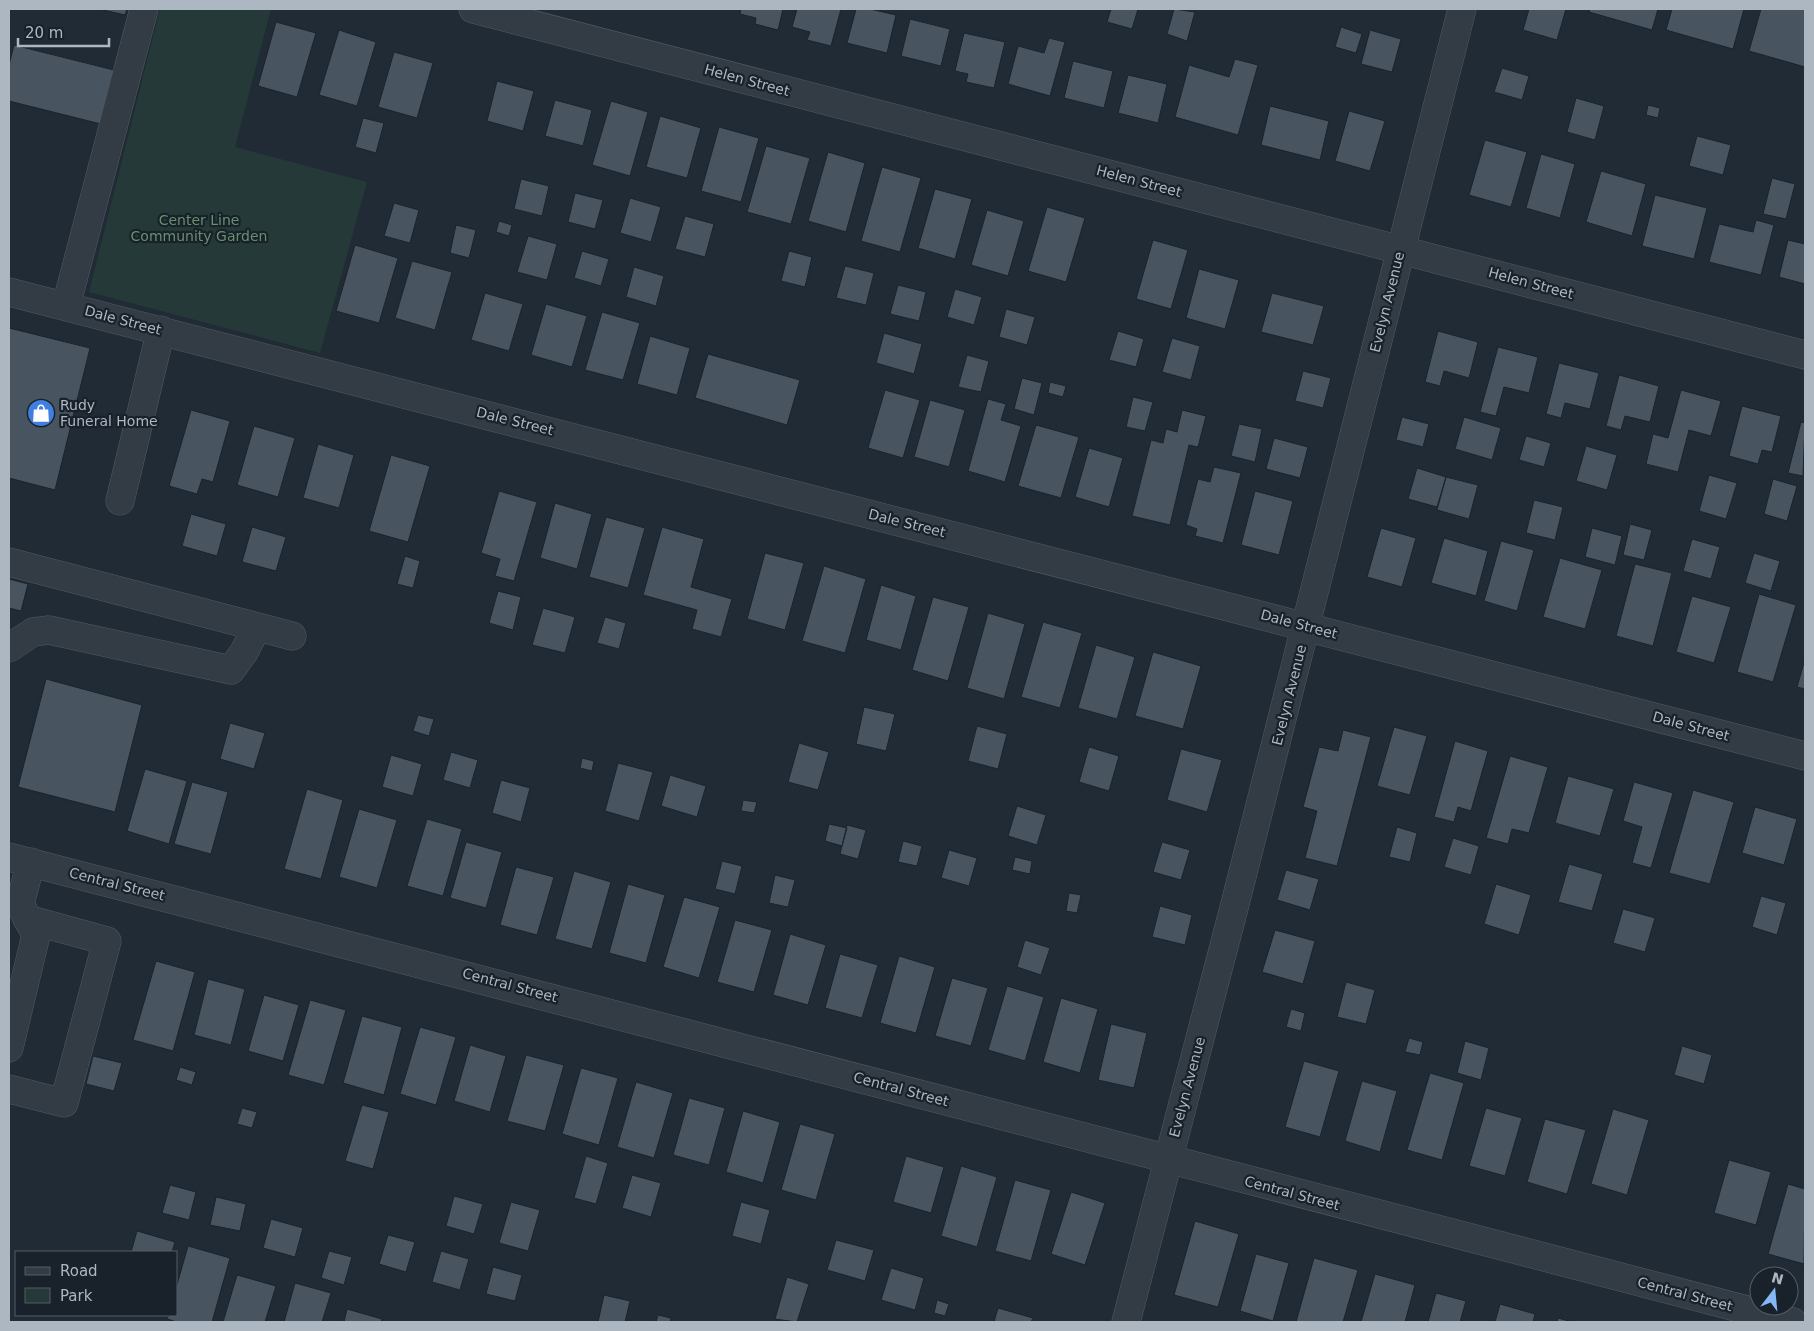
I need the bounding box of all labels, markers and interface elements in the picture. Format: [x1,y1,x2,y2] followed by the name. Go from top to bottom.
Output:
[18,15,109,47] scale bar
[25,24,63,42] text: 20 m
[703,61,792,99] street label: Helen Street
[1095,162,1184,200] street label: Helen Street
[131,212,267,244] park label: Center Line Community Garden
[1367,250,1407,354] street label: Evelyn Avenue
[1487,264,1576,302] street label: Helen Street
[83,302,164,338] street label: Dale Street
[60,397,158,429] place label: Rudy Funeral Home
[26,398,56,428] shop icon: Rudy Funeral Home
[475,404,556,438] street label: Dale Street
[867,506,948,540] street label: Dale Street
[1259,606,1340,642] street label: Dale Street
[1269,643,1309,747] street label: Evelyn Avenue
[1651,708,1732,744] street label: Dale Street
[68,864,167,904] street label: Central Street
[461,965,560,1006] street label: Central Street
[1166,1035,1208,1139] street label: Evelyn Avenue
[852,1069,951,1110] street label: Central Street
[1243,1173,1342,1214] street label: Central Street
[15,1251,178,1316] legend
[60,1262,98,1280] text: Road
[1749,1266,1799,1316] north arrow
[1770,1269,1785,1288] text: N
[1636,1274,1735,1315] street label: Central Street
[60,1287,93,1305] text: Park

